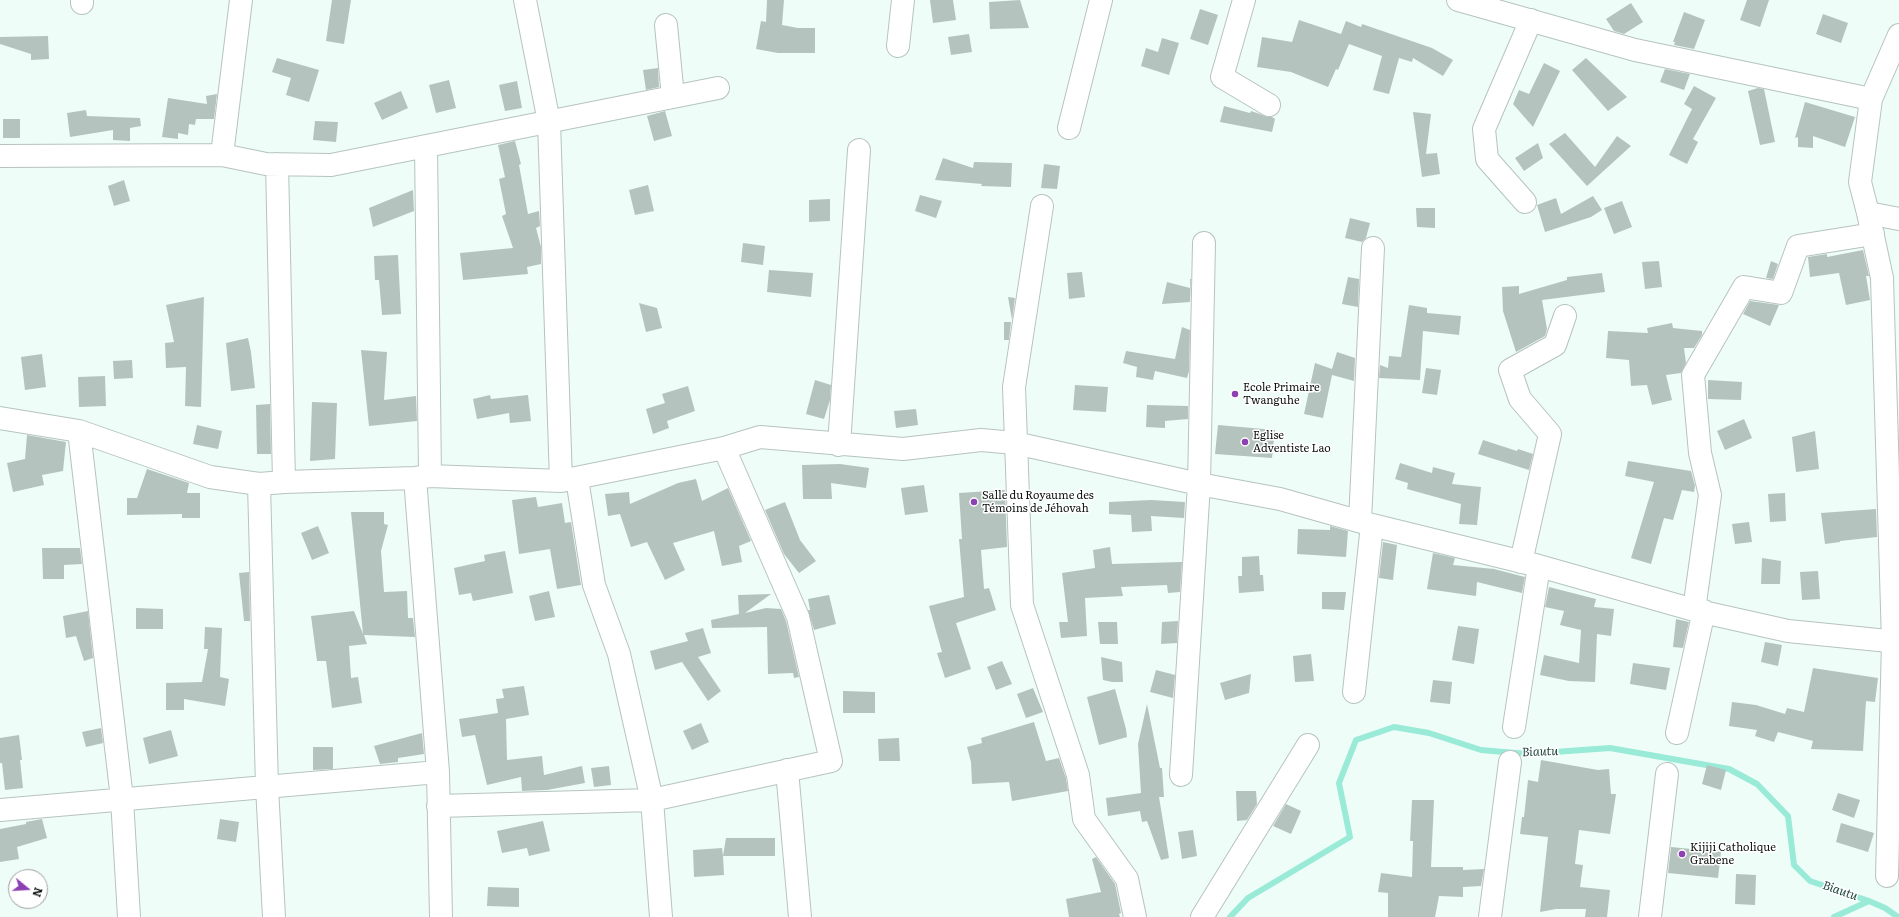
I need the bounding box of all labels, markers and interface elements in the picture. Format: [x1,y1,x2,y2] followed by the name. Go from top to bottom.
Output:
[1243,381,1320,407] place label: Ecole Primaire Twanguhe
[1230,389,1240,399] marker: Ecole Primaire Twanguhe
[1253,429,1331,455] place label: Eglise Adventiste Lao
[1240,437,1250,447] marker: Eglise Adventiste Lao
[982,489,1094,515] place label: Salle du Royaume des Témoins de Jéhovah
[969,497,979,507] marker: Salle du Royaume des Témoins de Jéhovah
[1522,744,1558,760] water label: Biautu
[1690,841,1776,867] place label: Kijiji Catholique Grabene
[1677,849,1687,859] marker: Kijiji Catholique Grabene
[8,869,48,909] north arrow
[1820,878,1860,904] water label: Biautu
[29,886,47,899] text: N

